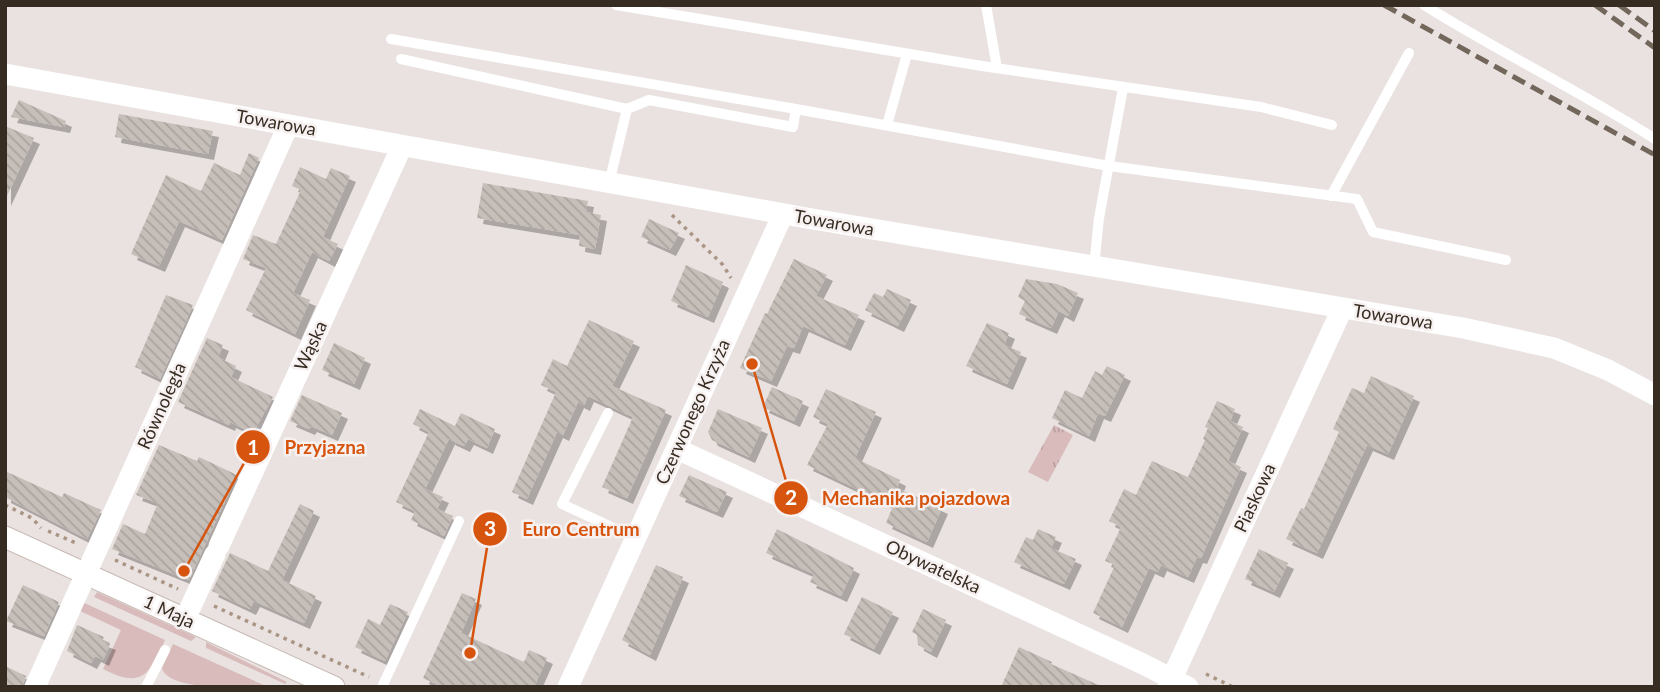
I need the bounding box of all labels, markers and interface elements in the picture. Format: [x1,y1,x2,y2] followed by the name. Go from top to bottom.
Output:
[235,104,318,140] street label: Towarowa
[793,204,876,240] street label: Towarowa
[1352,299,1435,333] street label: Towarowa
[289,317,331,374] street label: Wąska
[650,335,734,488] street label: Czerwonego Krzyża
[132,359,190,452] street label: Równoległa
[235,427,379,467] callout: Przyjazna
[247,434,259,459] text: 1
[284,435,366,458] text: Przyjazna
[1229,460,1280,536] street label: Piaskowa
[773,478,1024,518] callout: Mechanika pojazdowa
[785,484,797,509] text: 2
[822,486,1010,509] text: Mechanika pojazdowa
[473,509,653,549] callout: Euro Centrum
[484,515,496,540] text: 3
[522,517,640,540] text: Euro Centrum
[882,535,984,598] street label: Obywatelska
[140,590,198,632] street label: 1 Maja

